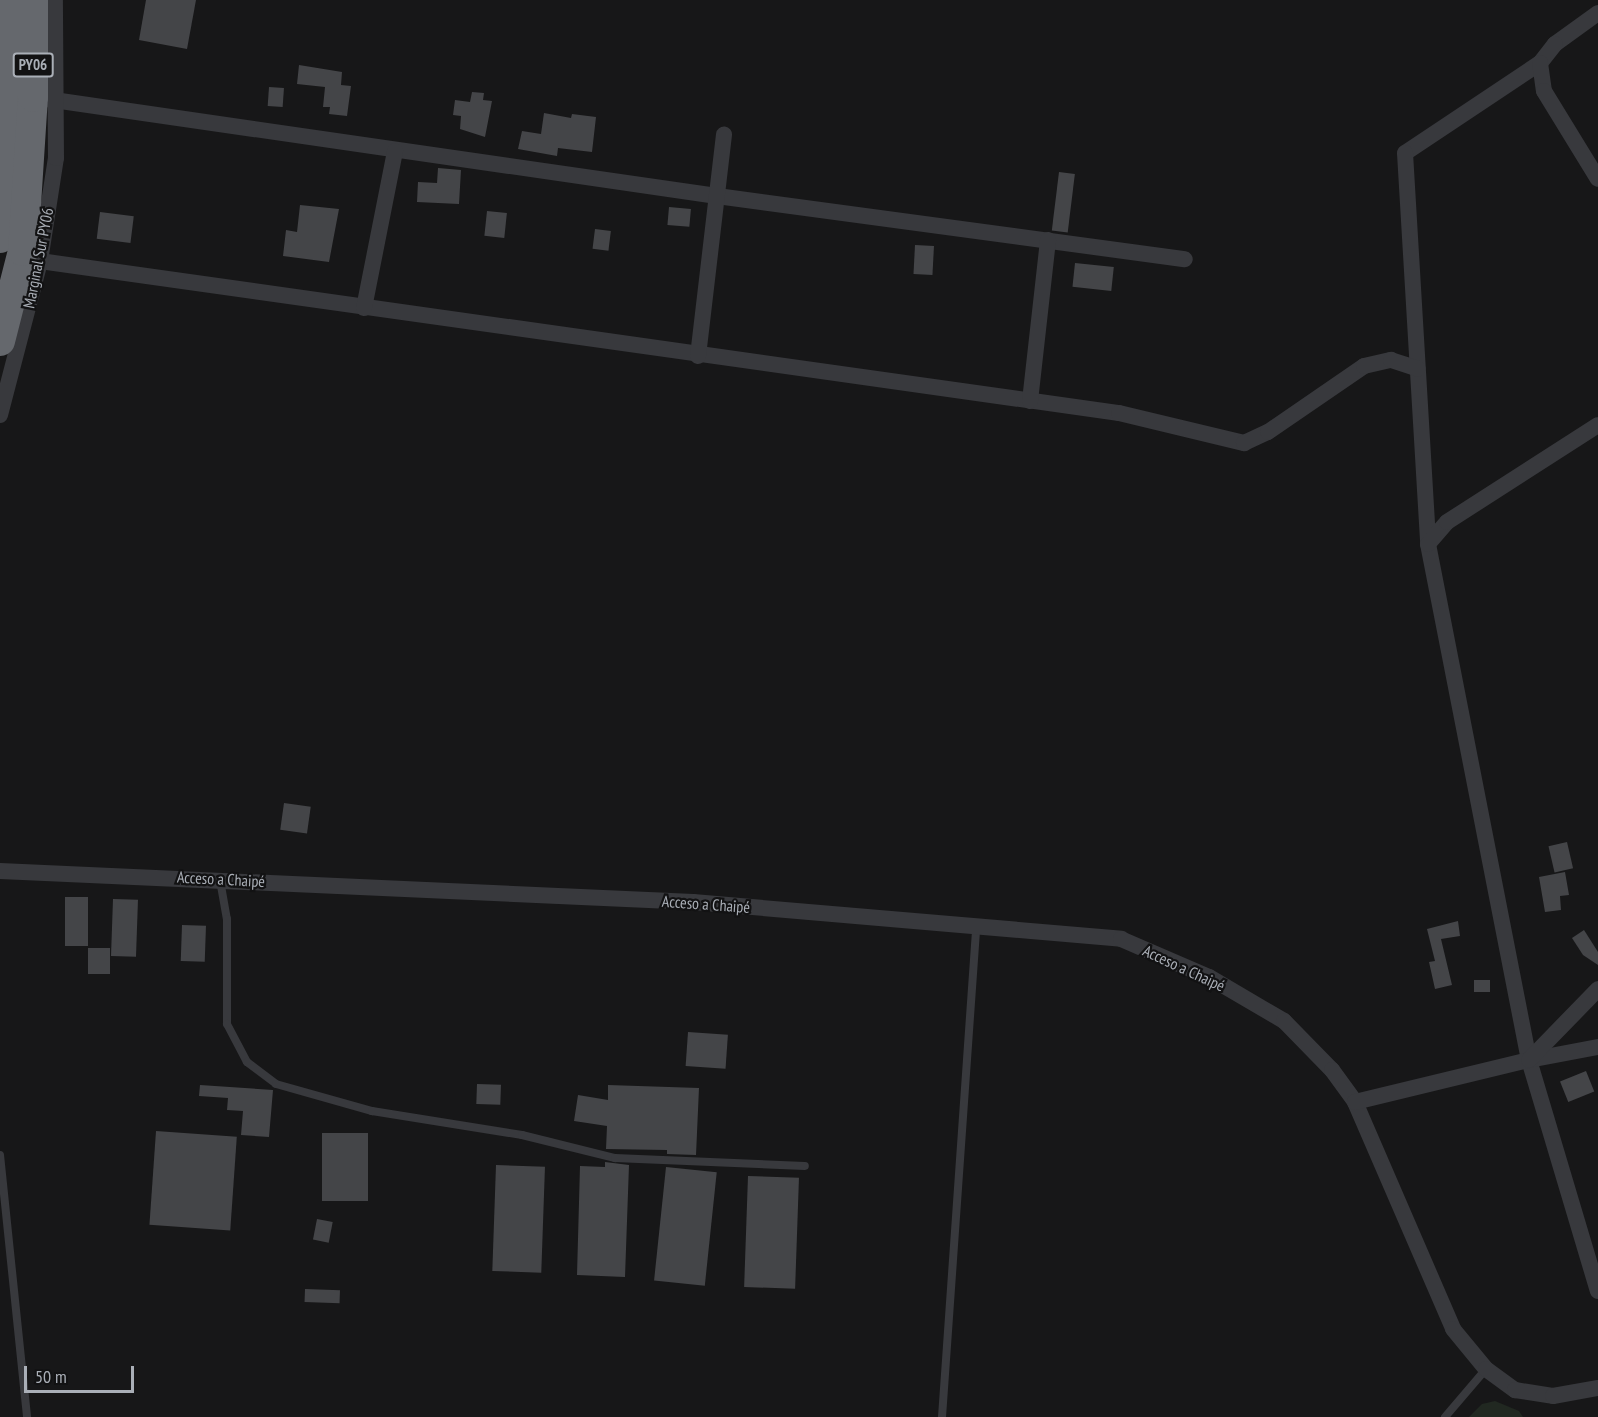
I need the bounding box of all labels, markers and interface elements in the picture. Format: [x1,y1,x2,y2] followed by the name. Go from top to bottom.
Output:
[12,53,54,77] road number: PY06
[19,206,57,310] street label: Marginal Sur PY06
[176,867,266,891] street label: Acceso a Chaipé
[661,891,751,917] street label: Acceso a Chaipé
[1140,941,1228,995] street label: Acceso a Chaipé
[27,1354,136,1392] scale bar
[35,1365,67,1388] text: 50 m

